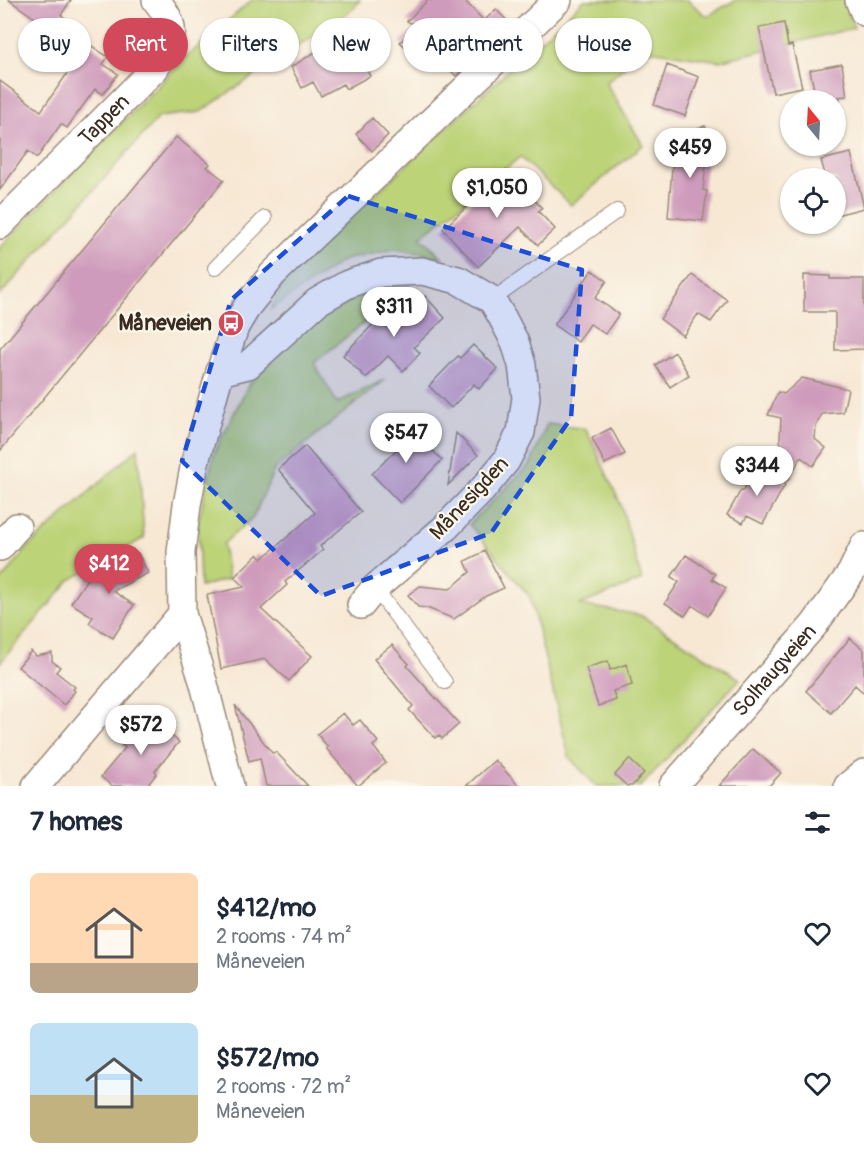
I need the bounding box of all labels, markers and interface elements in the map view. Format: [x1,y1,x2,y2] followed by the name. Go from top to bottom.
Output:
[18,18,91,72] chip: Buy
[103,18,188,72] chip: Rent
[200,18,299,72] chip: Filters
[311,18,391,72] chip: New
[403,18,543,72] chip: Apartment
[555,18,652,72] chip: House
[73,89,136,152] street label: Tappen
[780,90,846,156] north arrow
[780,90,846,234] map controls
[654,128,726,179] pin: $459
[668,135,712,160] text: $459
[448,168,546,219] pin: $1,050
[780,168,846,234] button: locate
[466,175,528,200] text: $1,050
[358,287,430,338] pin: $311
[375,294,413,319] text: $311
[216,308,246,338] bus stop icon: Måneveien
[118,310,212,337] place label: Måneveien
[370,413,442,464] pin: $547
[384,420,428,445] text: $547
[721,446,793,497] pin: $344
[424,451,515,546] street label: Månesigden
[734,453,780,478] text: $344
[73,544,145,595] pin: $412
[88,551,130,576] text: $412
[727,619,823,722] street label: Solhaugveien
[105,705,177,756] pin: $572
[119,712,163,737] text: $572
[30,806,122,838] text: 7 homes
[801,806,834,839] icon: filters
[216,892,316,924] text: $412/mo
[78,897,150,969] icon: home
[801,917,834,950] icon: heart
[216,924,352,949] text: 2 rooms · 74 m²
[216,949,305,974] text: Måneveien
[216,1042,319,1074] text: $572/mo
[78,1047,150,1119] icon: home
[801,1067,834,1100] icon: heart
[216,1074,351,1099] text: 2 rooms · 72 m²
[216,1099,305,1124] text: Måneveien

